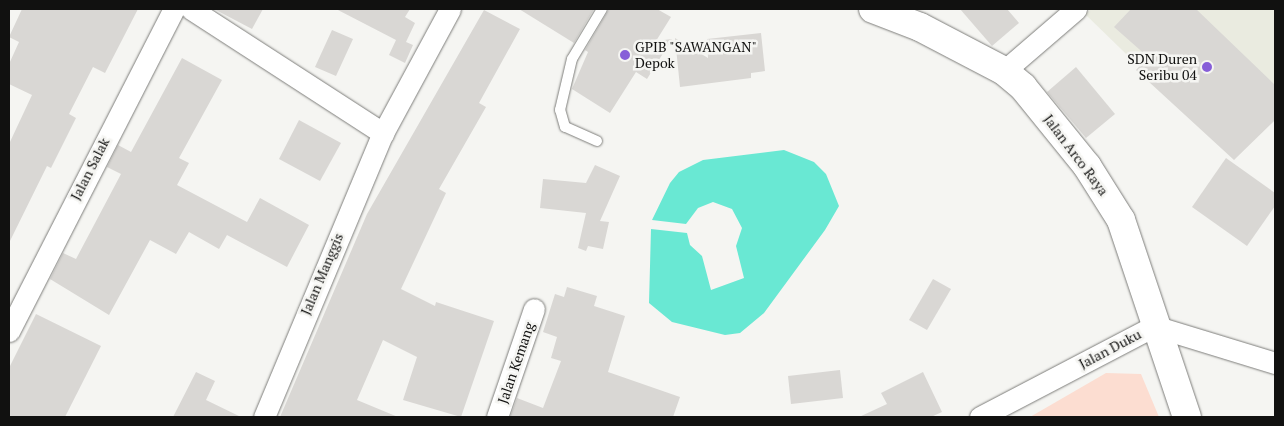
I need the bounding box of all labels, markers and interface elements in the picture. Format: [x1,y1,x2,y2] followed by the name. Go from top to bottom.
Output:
[635,39,757,72] place label: GPIB "SAWANGAN" Depok
[619,49,631,61] marker: GPIB "SAWANGAN" Depok
[1127,51,1197,84] place label: SDN Duren Seribu 04
[1201,61,1213,73] marker: SDN Duren Seribu 04
[1040,111,1112,199] street label: Jalan Arco Raya
[67,135,113,203] street label: Jalan Salak
[297,231,347,317] street label: Jalan Manggis
[494,320,538,406] street label: Jalan Kemang
[1076,326,1144,372] street label: Jalan Duku

